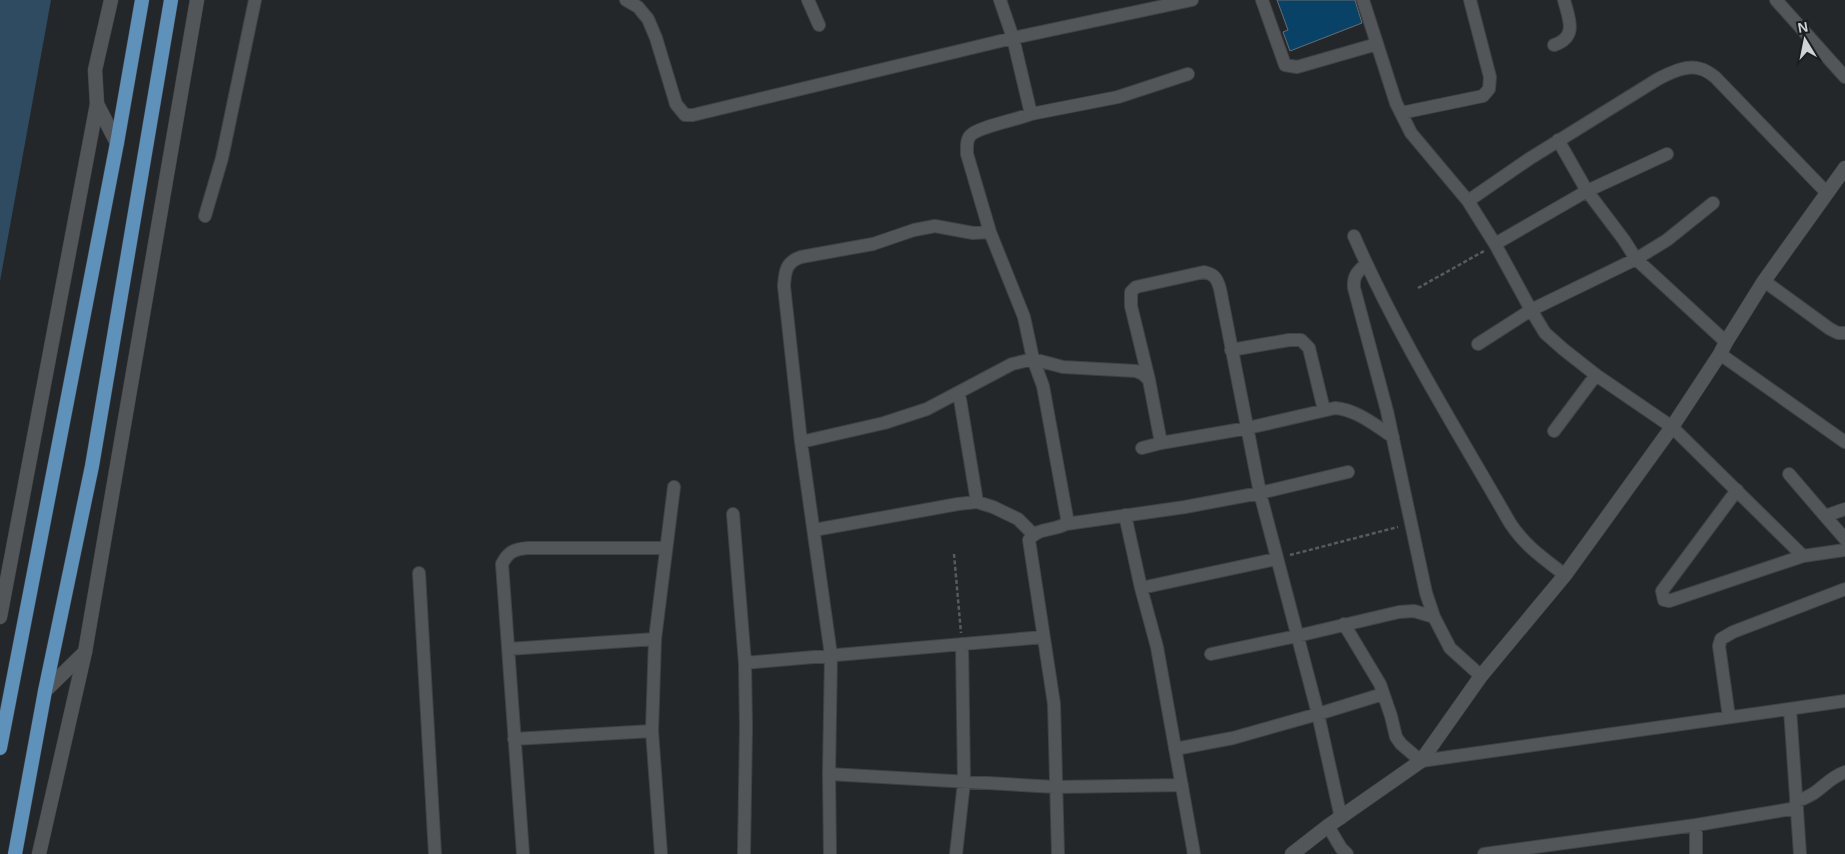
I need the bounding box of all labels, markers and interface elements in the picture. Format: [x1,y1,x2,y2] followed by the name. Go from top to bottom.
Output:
[1780,15,1830,65] north arrow
[1796,18,1809,36] text: N

